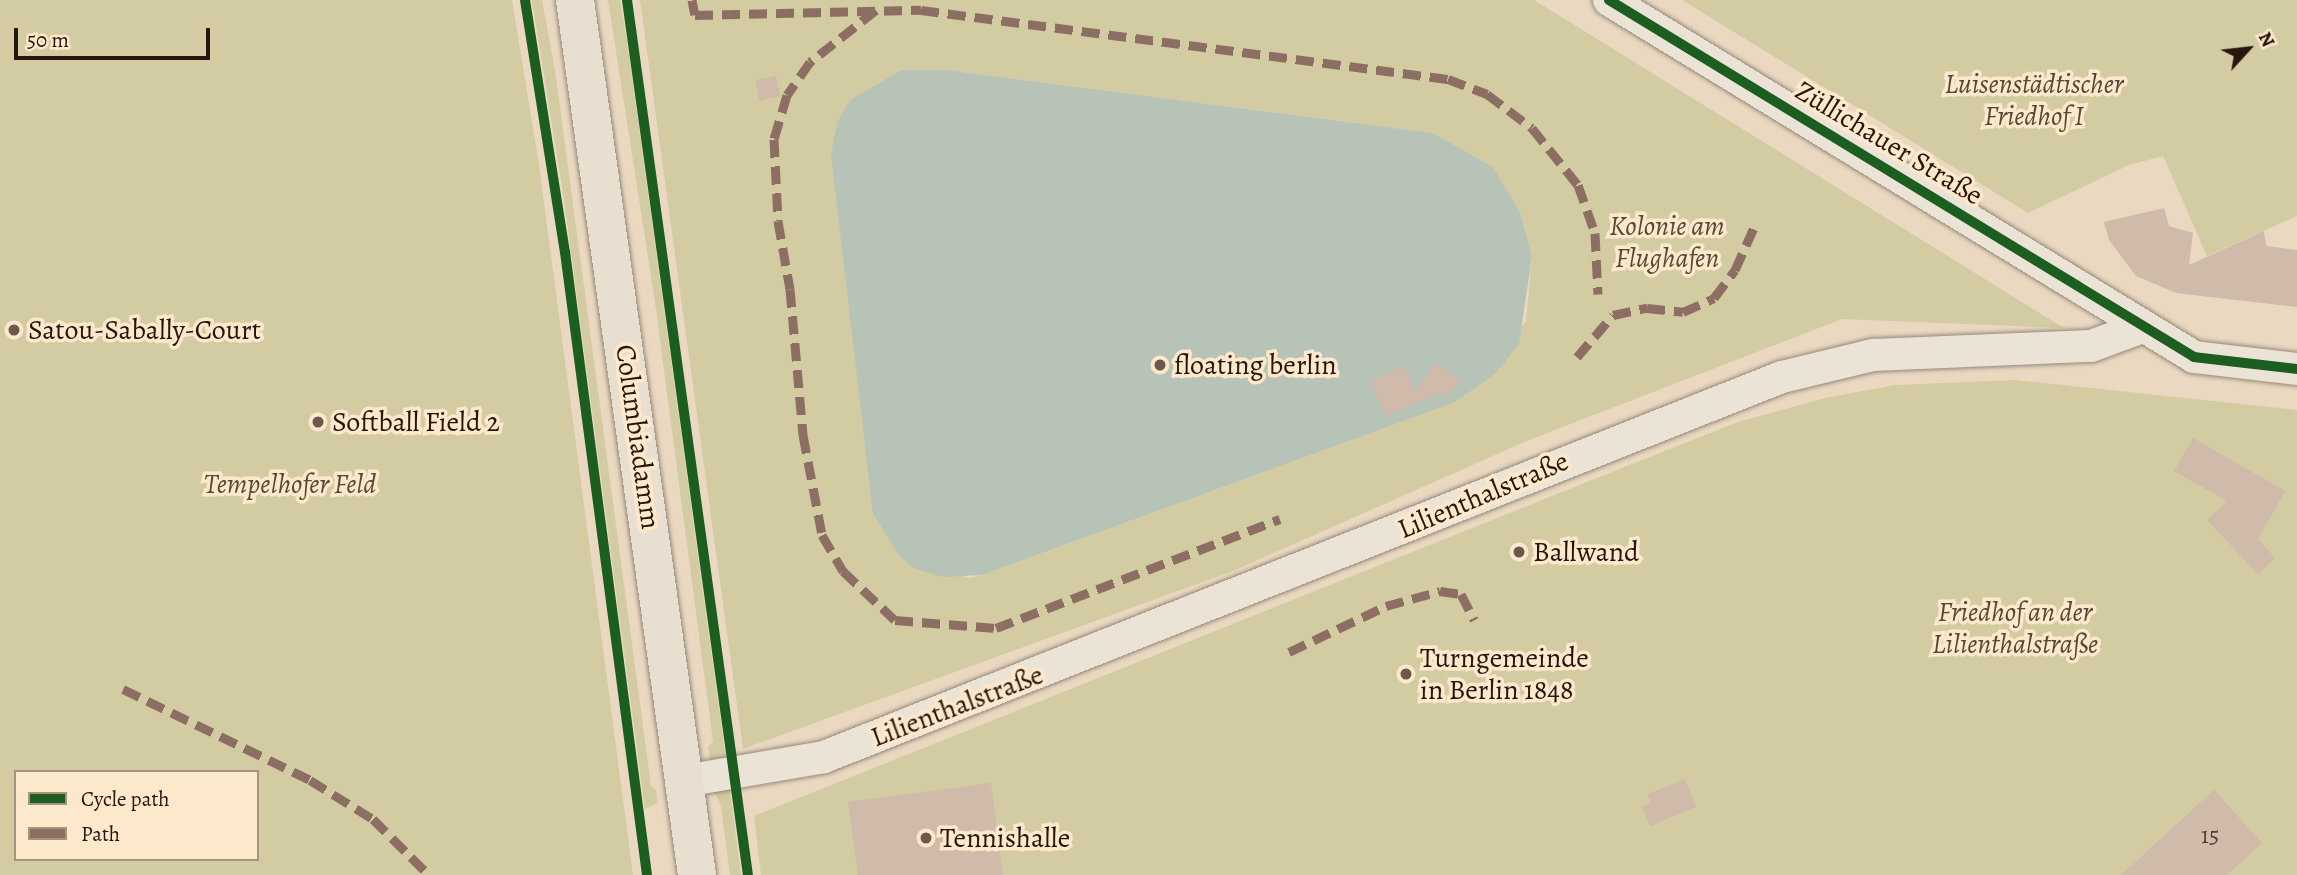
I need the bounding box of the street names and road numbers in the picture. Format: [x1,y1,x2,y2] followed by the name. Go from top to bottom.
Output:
[1789,74,1989,212] street label: Züllichauer Straße
[608,343,668,531] street label: Columbiadamm
[1393,444,1573,546] street label: Lilienthalstraße
[866,658,1048,754] street label: Lilienthalstraße

